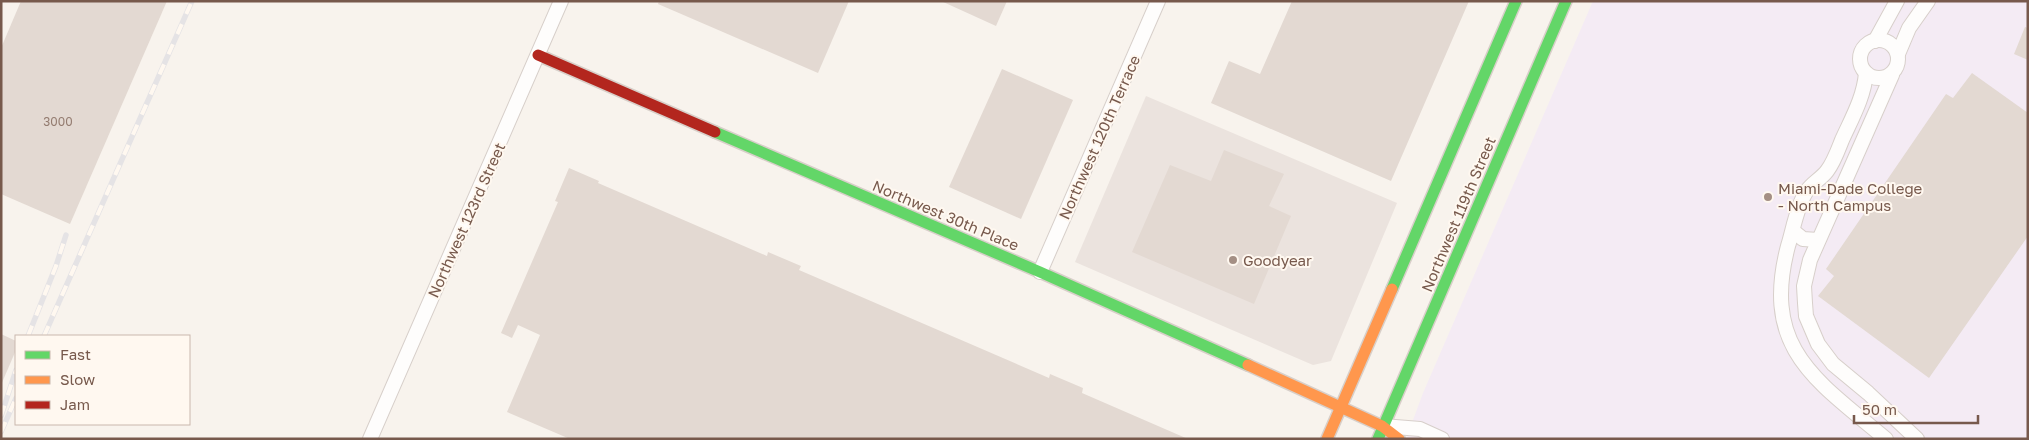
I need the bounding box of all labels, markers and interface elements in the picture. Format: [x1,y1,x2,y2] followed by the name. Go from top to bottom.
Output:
[1055,52,1144,222] street label: Northwest 120th Terrace
[43,114,73,129] house number: 3000
[1417,134,1499,294] street label: Northwest 119th Street
[424,140,508,300] street label: Northwest 123rd Street
[870,176,1022,254] street label: Northwest 30th Place
[1778,179,1923,214] place label: Miami-Dade College - North Campus
[1762,191,1774,203] marker: Miami-Dade College - North Campus
[1243,251,1312,269] place label: Goodyear
[1227,254,1239,266] marker: Goodyear
[15,335,190,425] legend
[60,345,91,363] text: Fast
[60,370,95,388] text: Slow
[1854,392,1978,424] scale bar
[60,395,90,413] text: Jam
[1862,400,1897,418] text: 50 m

